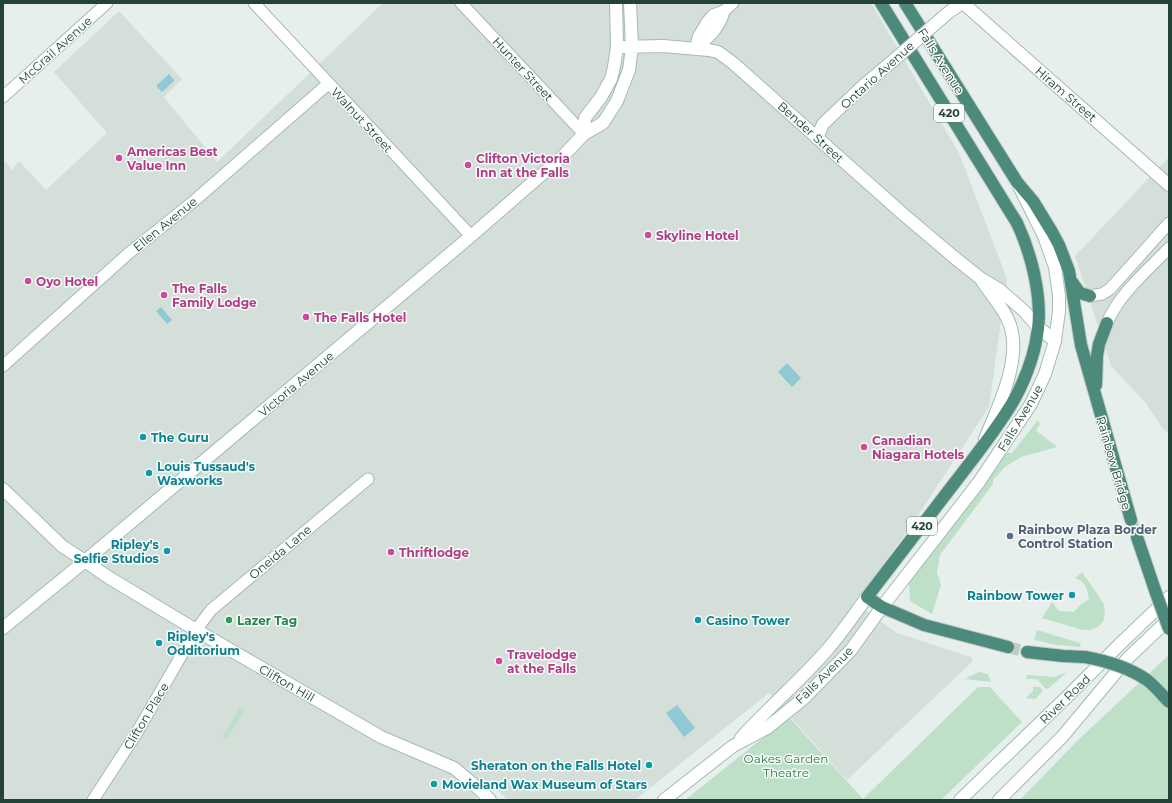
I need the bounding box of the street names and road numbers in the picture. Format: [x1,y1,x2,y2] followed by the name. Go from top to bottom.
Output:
[15,13,95,87] street label: McGrail Avenue
[915,25,967,97] street label: Falls Avenue
[490,34,557,104] street label: Hunter Street
[837,38,917,112] street label: Ontario Avenue
[1032,63,1100,125] street label: Hiram Street
[328,84,396,156] street label: Walnut Street
[775,98,847,166] street label: Bender Street
[934,104,964,122] road number: 420
[130,194,200,254] street label: Ellen Avenue
[255,348,337,420] street label: Victoria Avenue
[994,382,1046,454] street label: Falls Avenue
[1093,414,1135,512] street label: Rainbow Bridge
[907,517,937,535] road number: 420
[246,522,314,582] street label: Oneida Lane
[792,643,856,707] street label: Falls Avenue
[256,661,318,705] street label: Clifton Hill
[1036,671,1094,727] street label: River Road
[120,680,172,752] street label: Clifton Place

